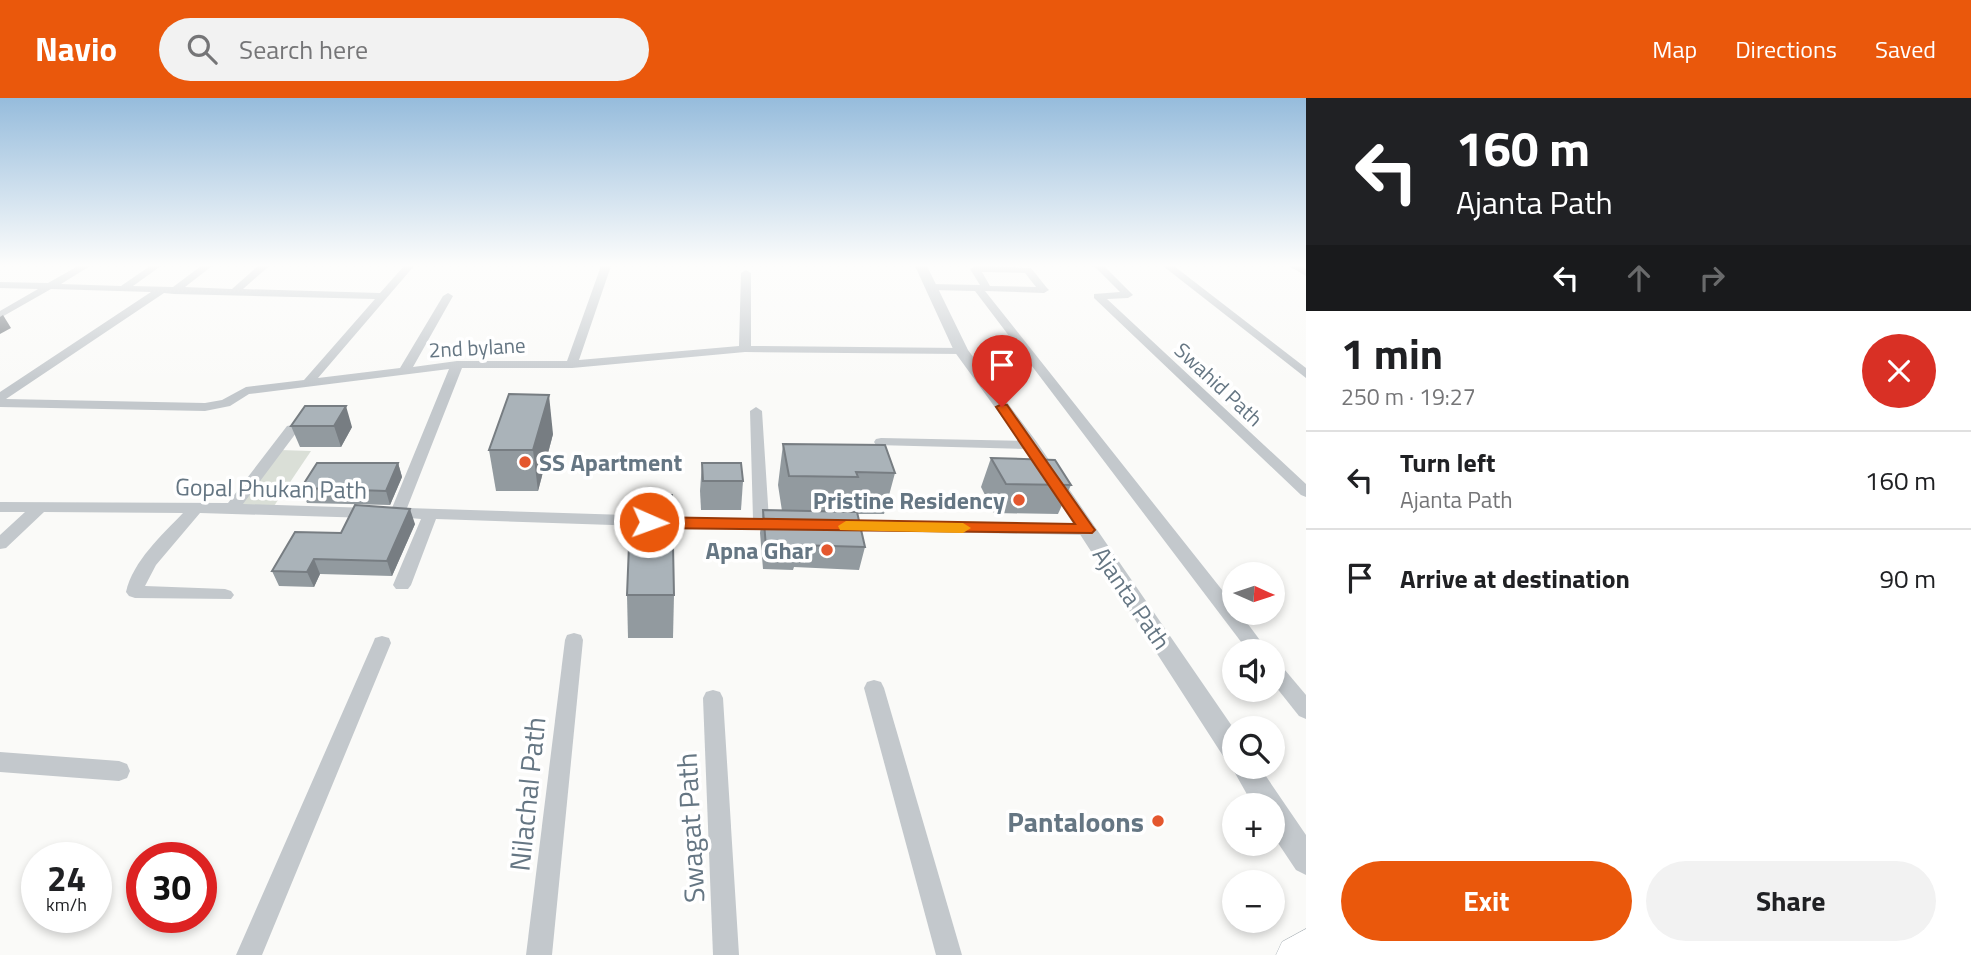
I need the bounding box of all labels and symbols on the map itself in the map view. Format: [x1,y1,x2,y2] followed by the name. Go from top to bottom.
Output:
[428,328,526,366] street label: 2nd bylane
[972,335,1032,407] pin
[1168,335,1270,433] street label: Swahid Path
[539,444,682,480] place label: SS Apartment
[517,454,533,470] marker: SS Apartment
[175,468,367,508] street label: Gopal Phukan Path
[813,482,1005,518] place label: Pristine Residency
[612,485,686,559] position arrow
[1011,492,1027,508] marker: Pristine Residency
[706,532,813,568] place label: Apna Ghar
[1084,539,1180,657] street label: Ajanta Path
[819,542,835,558] marker: Apna Ghar
[1222,562,1284,625] north arrow
[498,715,556,873] street label: Nilachal Path
[665,752,715,904] street label: Swagat Path
[1007,800,1144,843] place label: Pantaloons
[1150,813,1166,829] marker: Pantaloons
[126,842,217,933] speed limit sign: 30

